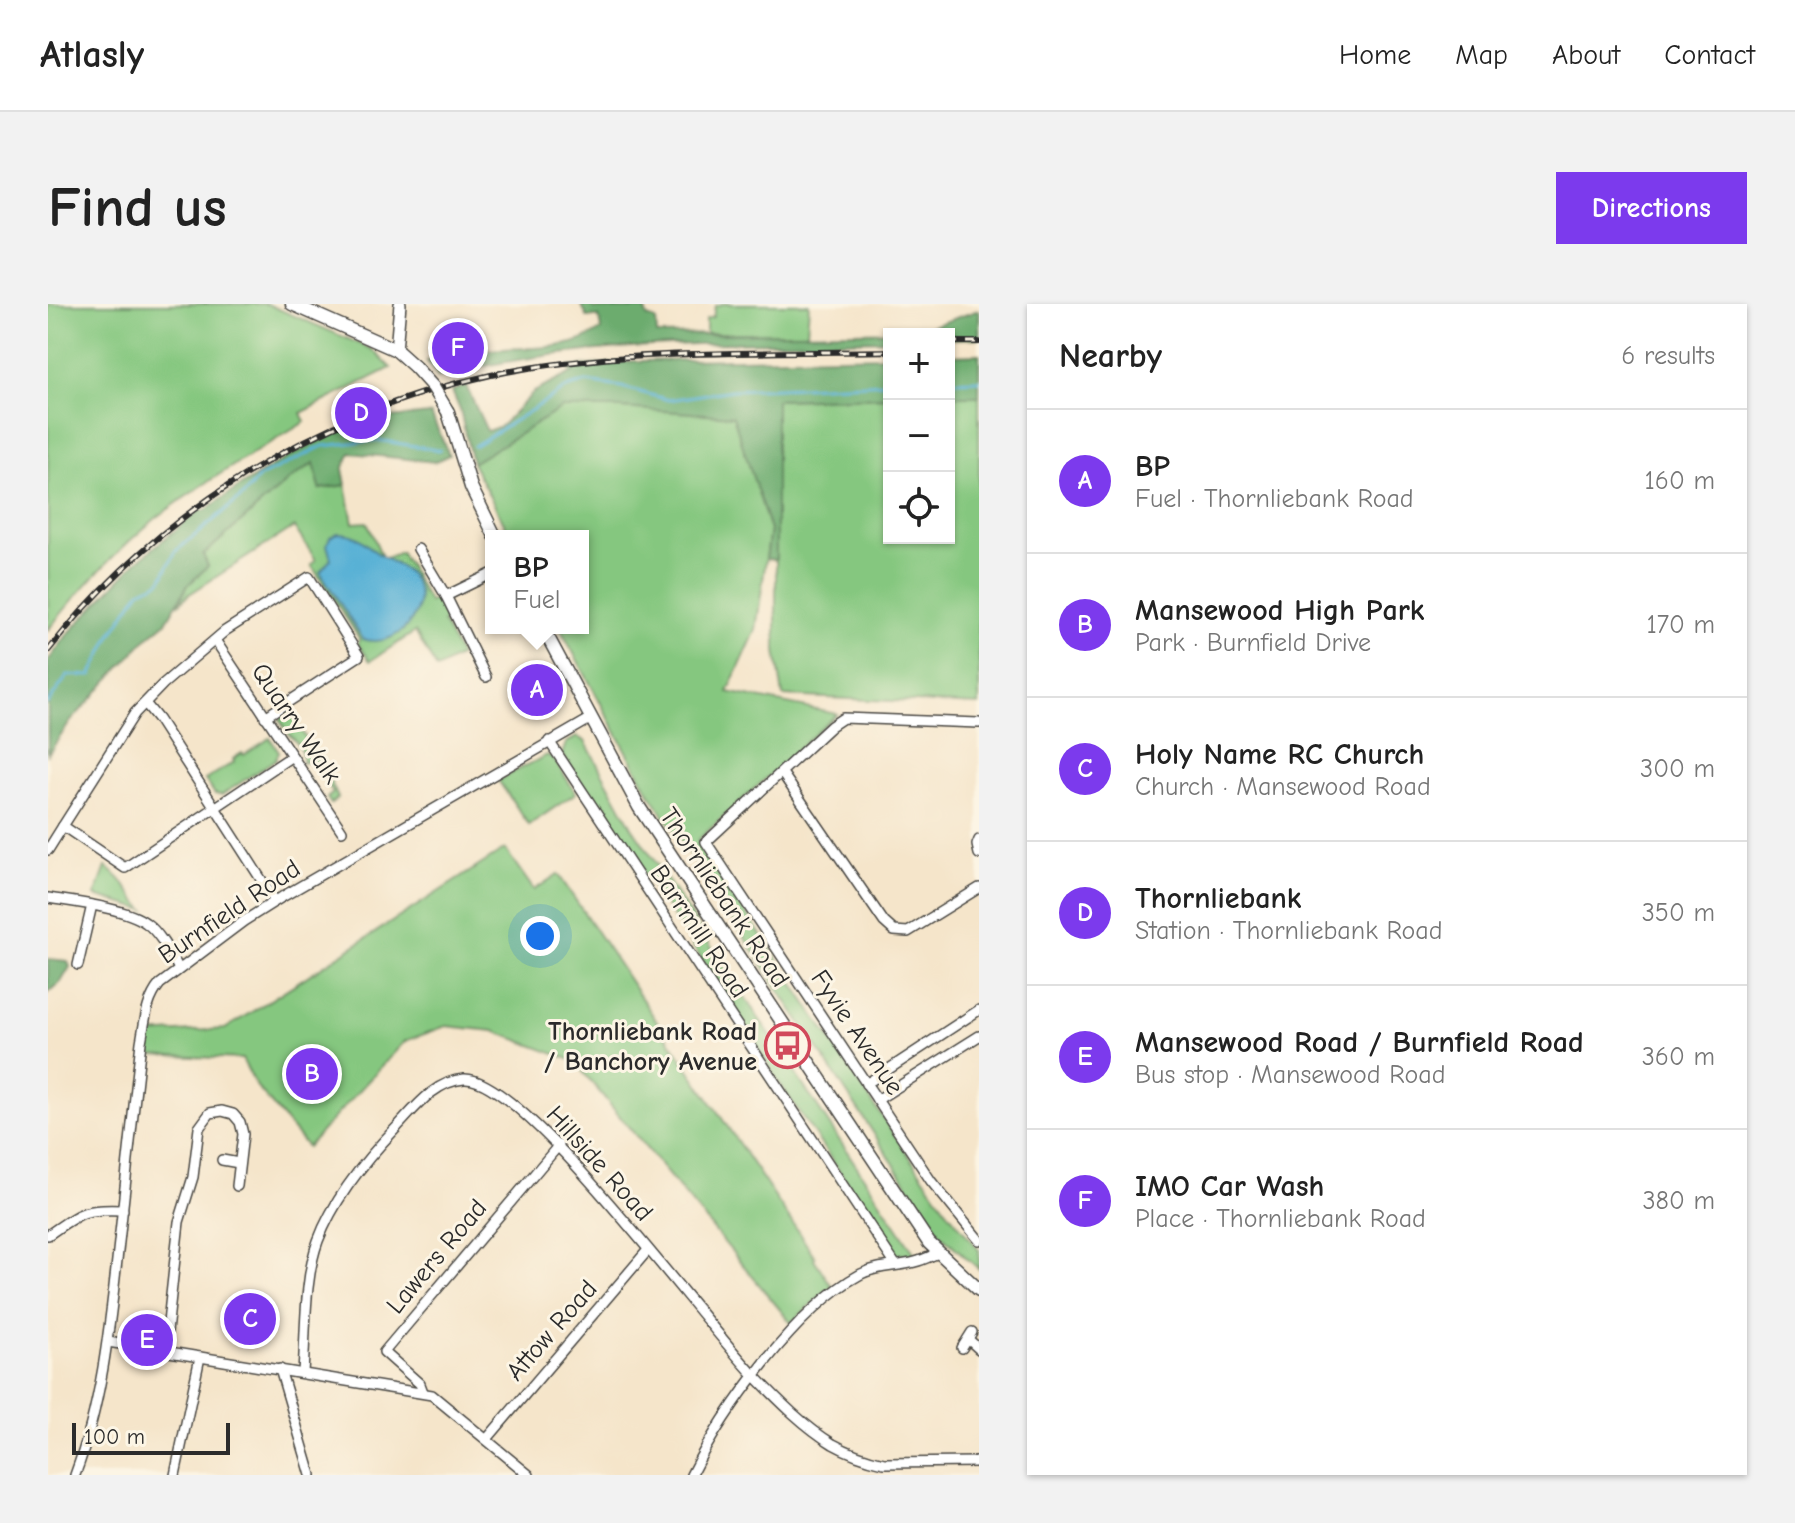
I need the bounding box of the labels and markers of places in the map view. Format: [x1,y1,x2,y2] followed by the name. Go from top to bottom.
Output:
[432,318,484,378] pin: F
[335,383,387,443] pin: D
[511,660,563,720] pin: A
[544,1017,757,1077] place label: Thornliebank Road / Banchory Avenue
[764,1022,812,1070] bus stop icon: Thornliebank Road / Banchory Avenue
[286,1044,338,1104] pin: B
[224,1289,276,1349] pin: C
[121,1310,173,1370] pin: E

